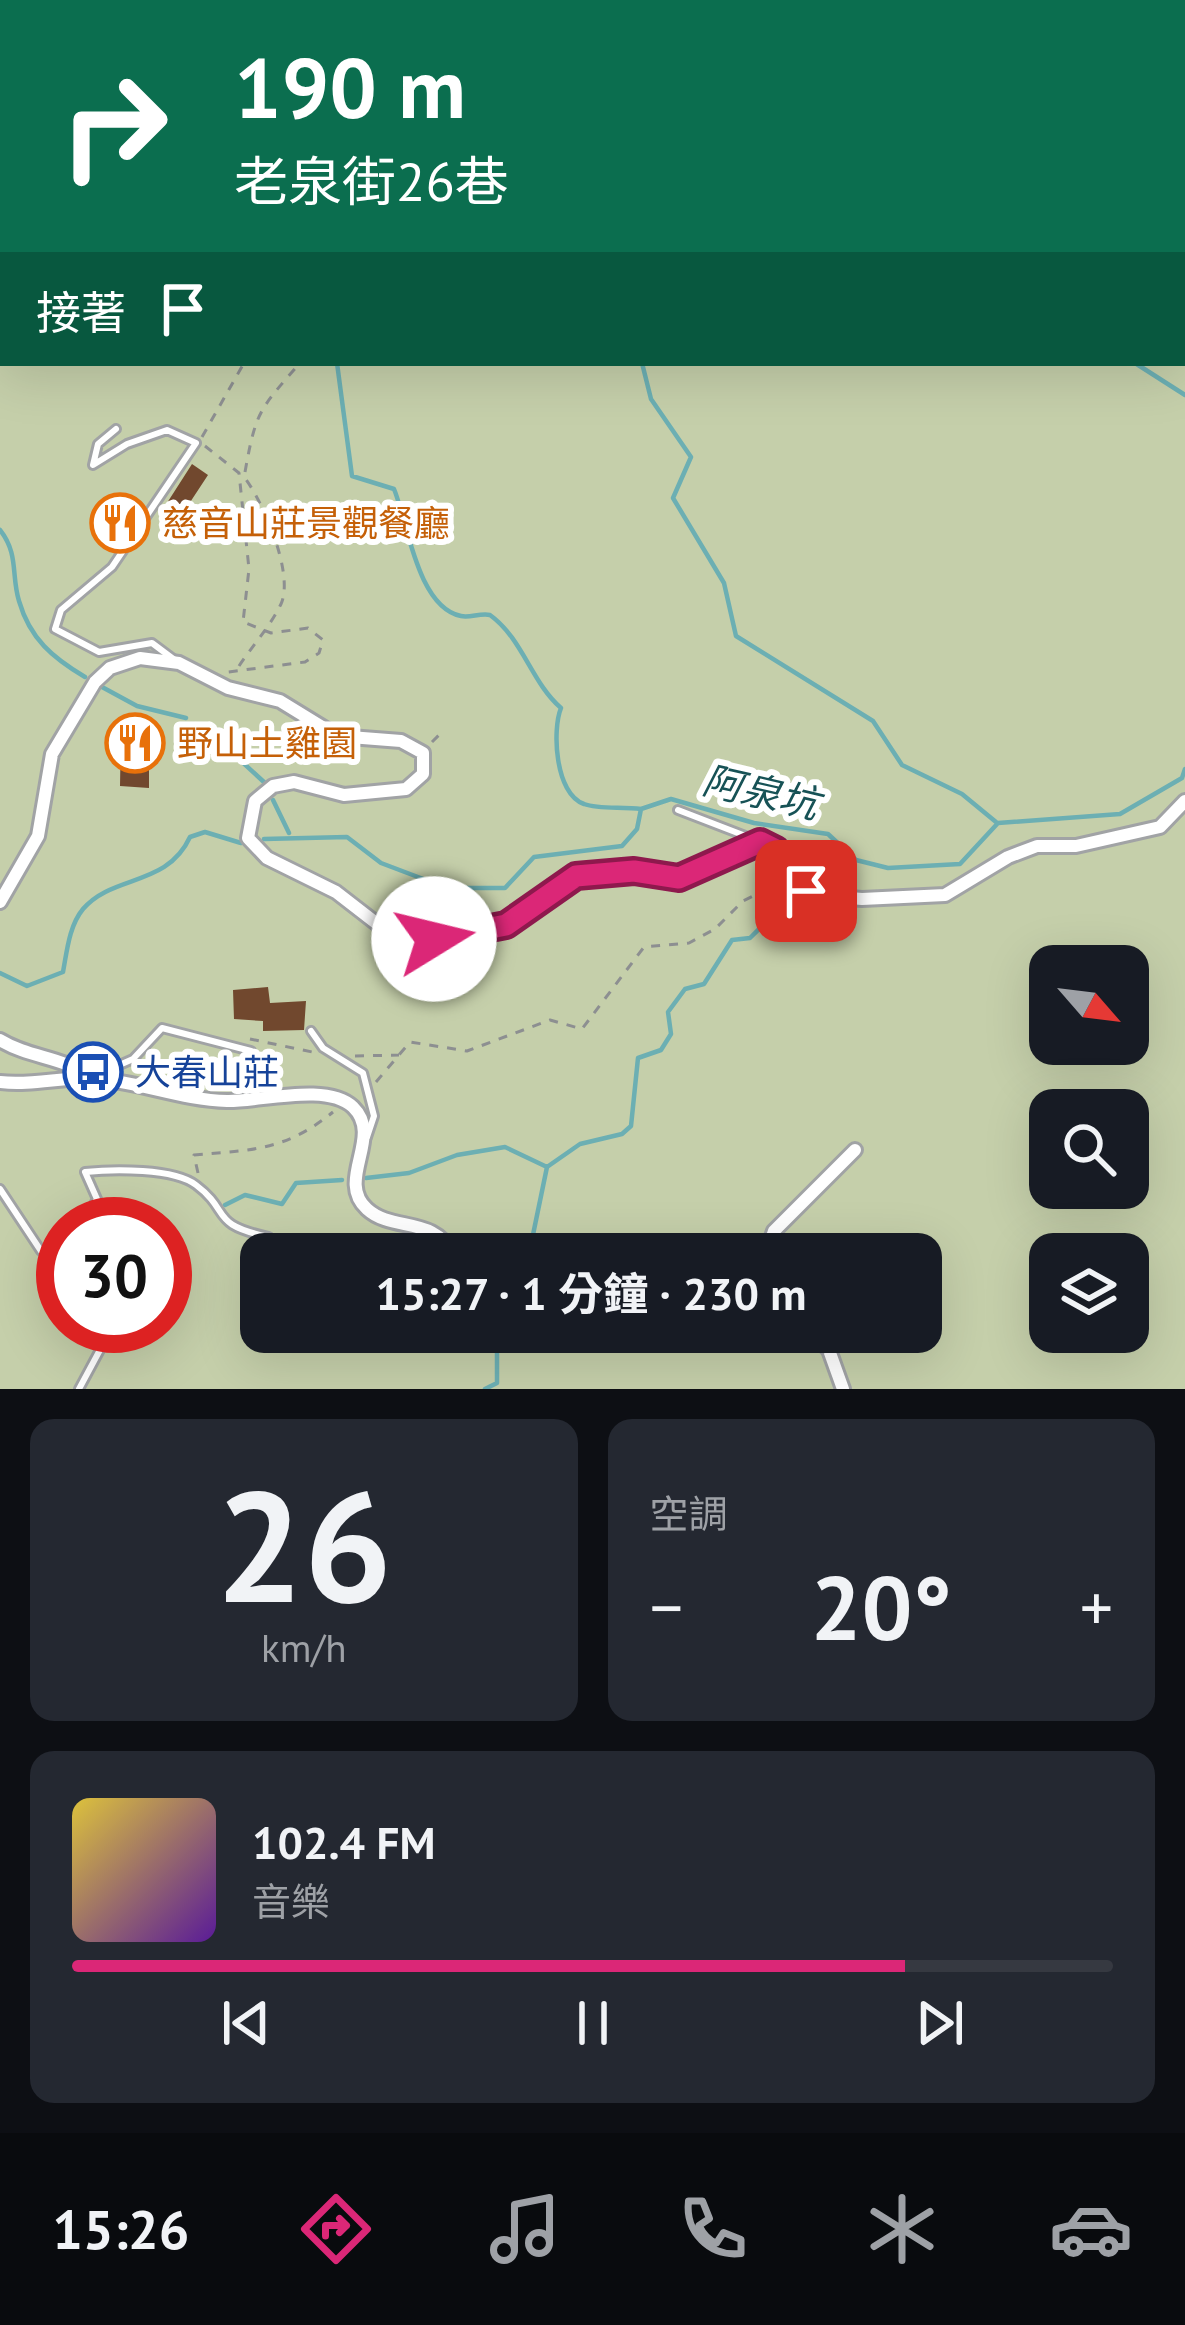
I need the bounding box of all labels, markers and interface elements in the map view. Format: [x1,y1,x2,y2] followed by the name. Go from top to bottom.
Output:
[234,32,466,141] text: 190 m
[36,48,192,204] icon: right
[234,146,509,216] text: 老泉街26巷
[150,276,216,342] icon: arrive
[36,283,126,341] text: 接著
[89,492,151,554] restaurant icon: 慈音山莊景觀餐廳
[162,499,450,546] place label: 慈音山莊景觀餐廳
[104,712,166,774] restaurant icon: 野山土雞園
[177,719,357,766] place label: 野山土雞園
[698,754,829,831] water label: 阿泉坑
[755,840,857,942] pin
[773,858,839,924] icon: arrive
[371,876,497,1002] position arrow
[1029,945,1149,1065] north arrow
[1029,945,1149,1353] map controls
[62,1041,124,1103] bus stop icon: 大春山莊
[135,1048,279,1095] place label: 大春山莊
[1029,1089,1149,1209] button: search
[36,1197,192,1353] speed limit sign: 30
[1029,1233,1149,1353] button: layers
[375,1264,807,1322] text: 15:27 · 1 分鐘 · 230 m
[215,1443,392,1645] text: 26
[650,1488,728,1539] text: 空調
[811,1548,952,1665] text: 20°
[650,1564,683,1649] text: −
[1080,1564,1113,1649] text: +
[261,1622,347,1673] text: km/h
[252,1813,435,1871] text: 102.4 FM
[252,1876,330,1927] text: 音樂
[213,1990,279,2056] icon: previous
[560,1990,626,2056] icon: pause
[907,1990,973,2056] icon: next
[294,2187,378,2271] icon: directions
[483,2187,567,2271] icon: music
[671,2187,755,2271] icon: phone
[860,2187,944,2271] icon: climate
[1049,2187,1133,2271] icon: car
[52,2194,189,2264] text: 15:26

